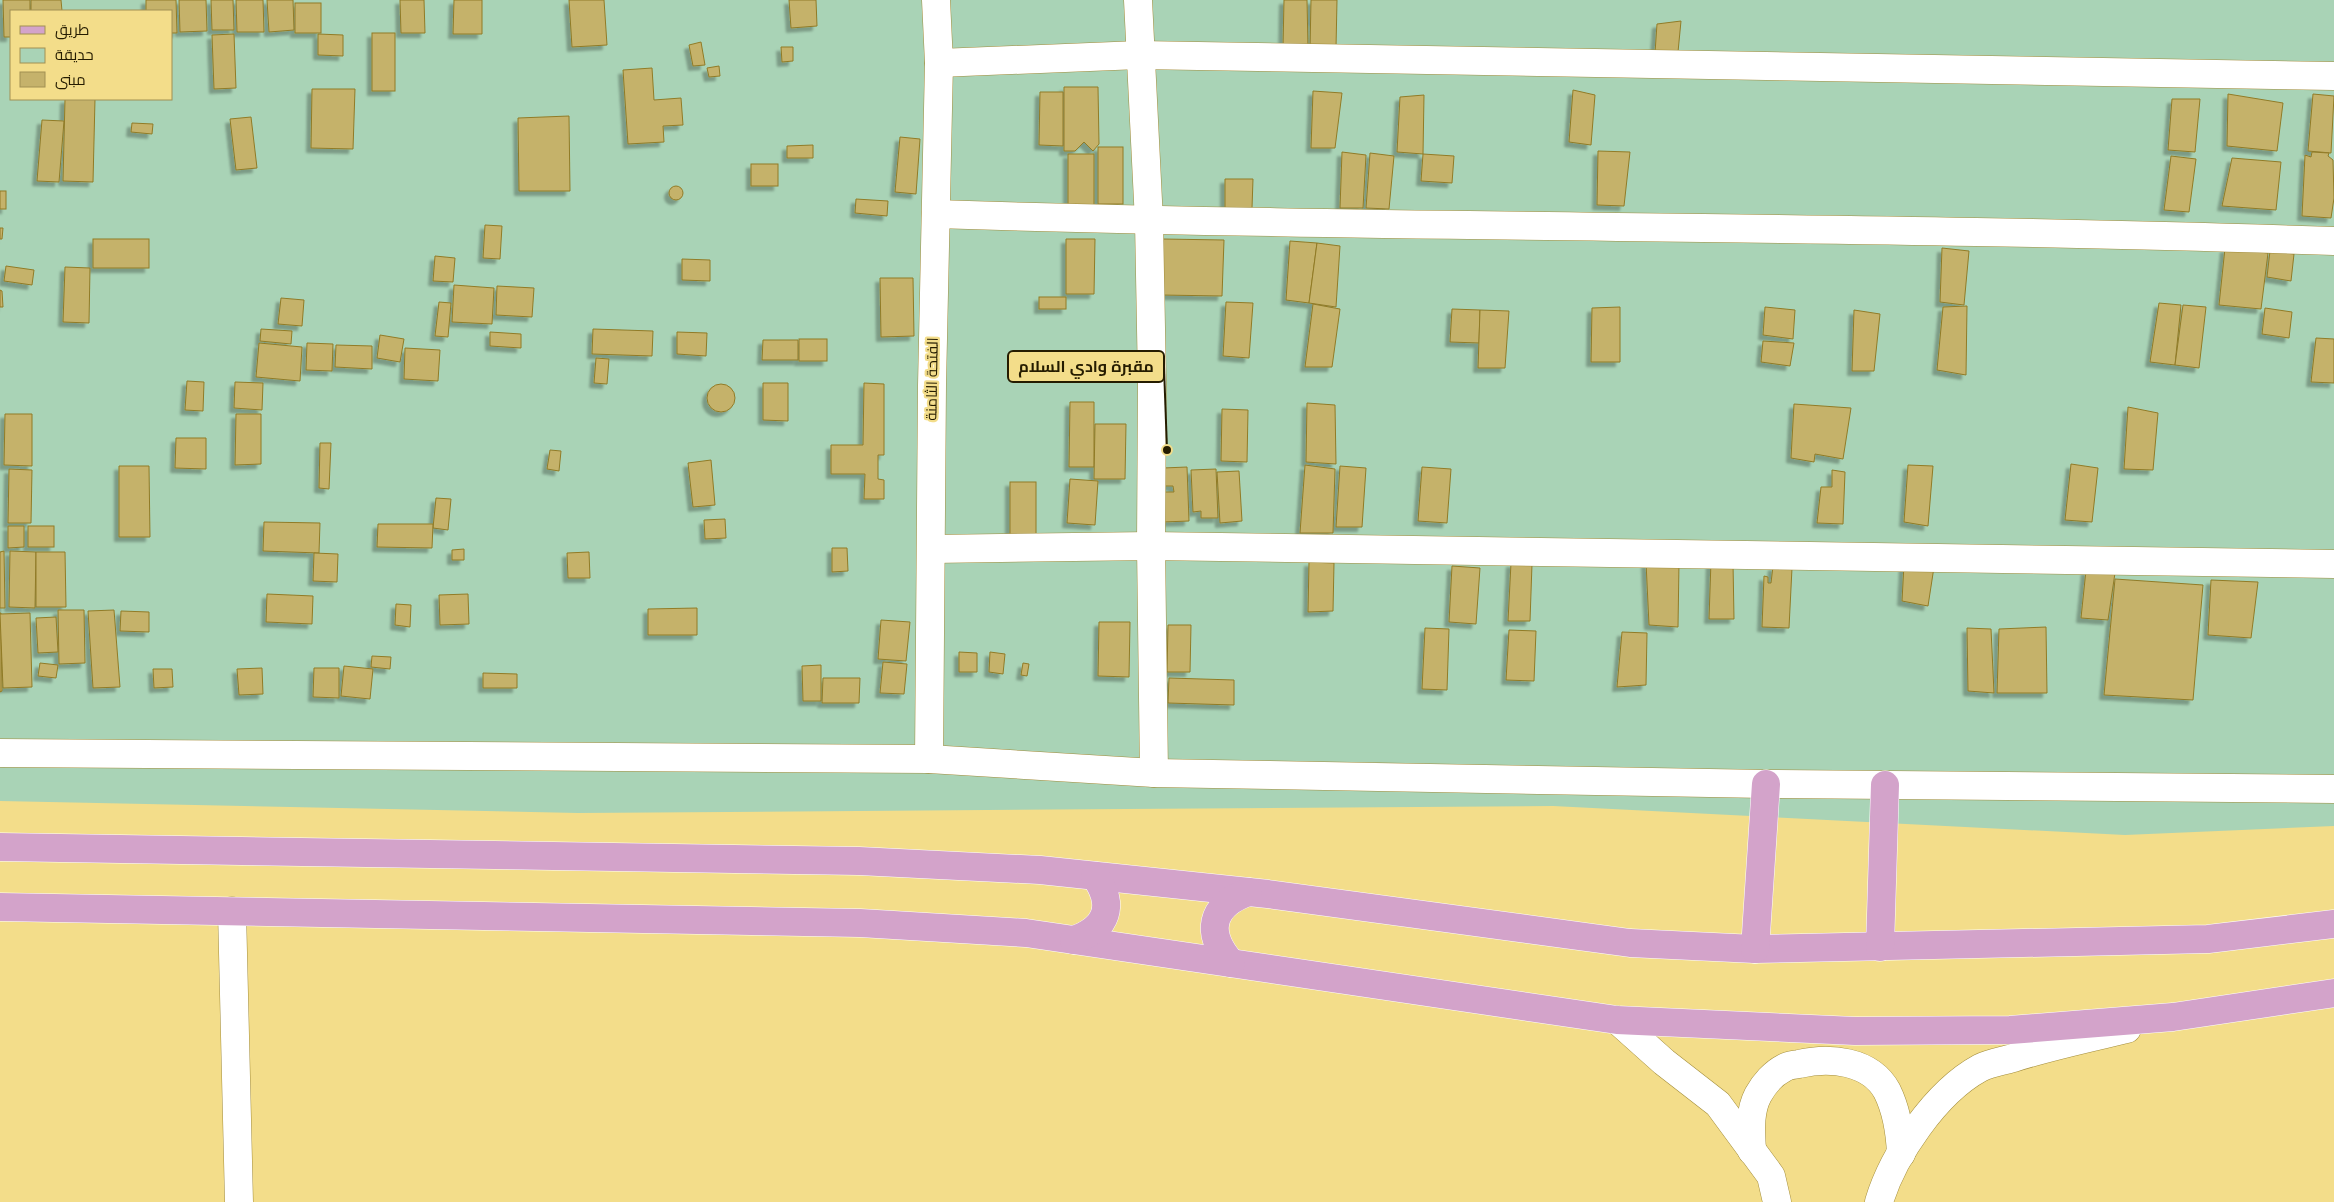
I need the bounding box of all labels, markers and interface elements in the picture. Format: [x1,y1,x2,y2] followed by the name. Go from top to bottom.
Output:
[10,10,172,100] legend
[55,21,89,40] text: طريق
[55,46,94,64] text: حديقة
[55,71,86,90] text: مبنى
[922,337,942,421] street label: الفتحة الثامنة
[1008,351,1164,382] callout: مقبرة وادي السلام
[1018,357,1154,379] text: مقبرة وادي السلام

